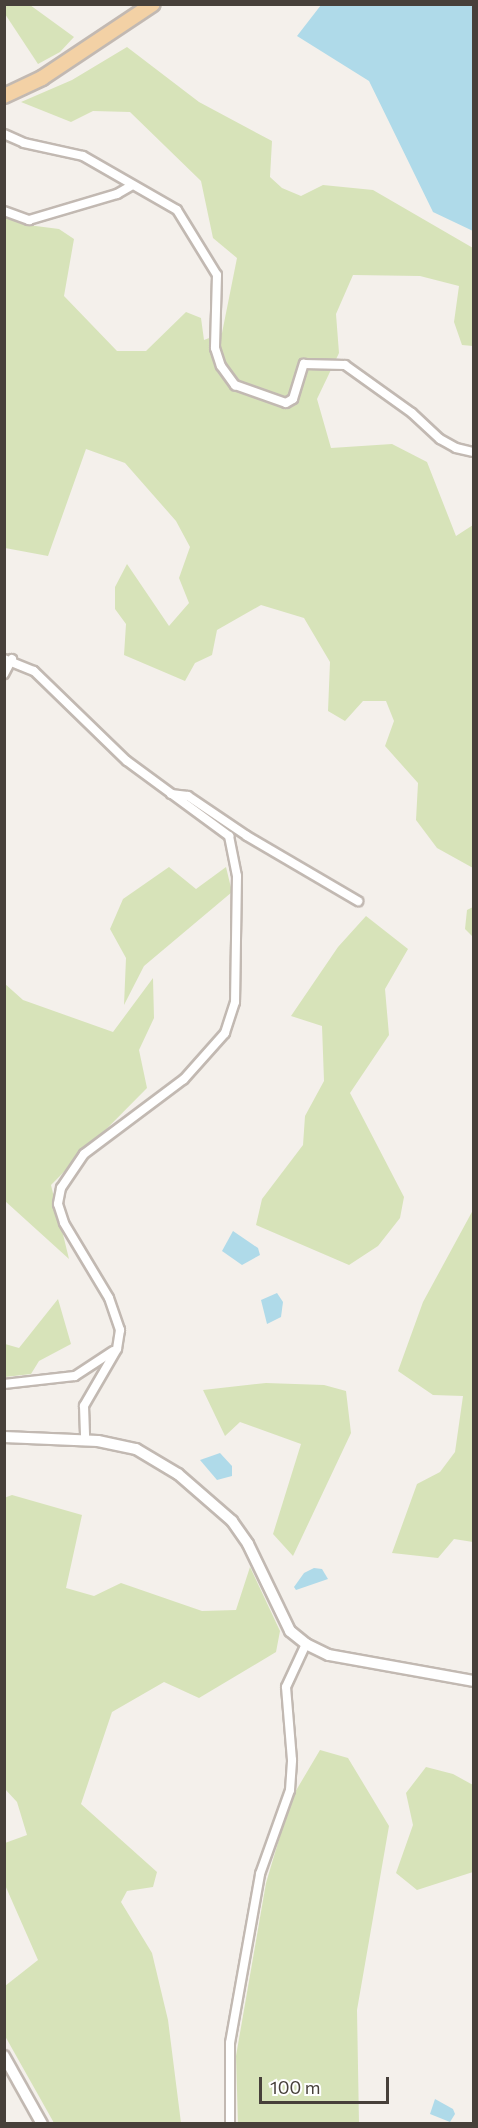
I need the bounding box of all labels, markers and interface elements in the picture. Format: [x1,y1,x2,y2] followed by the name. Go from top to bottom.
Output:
[262,2065,392,2103] scale bar
[270,2076,320,2098] text: 100 m

